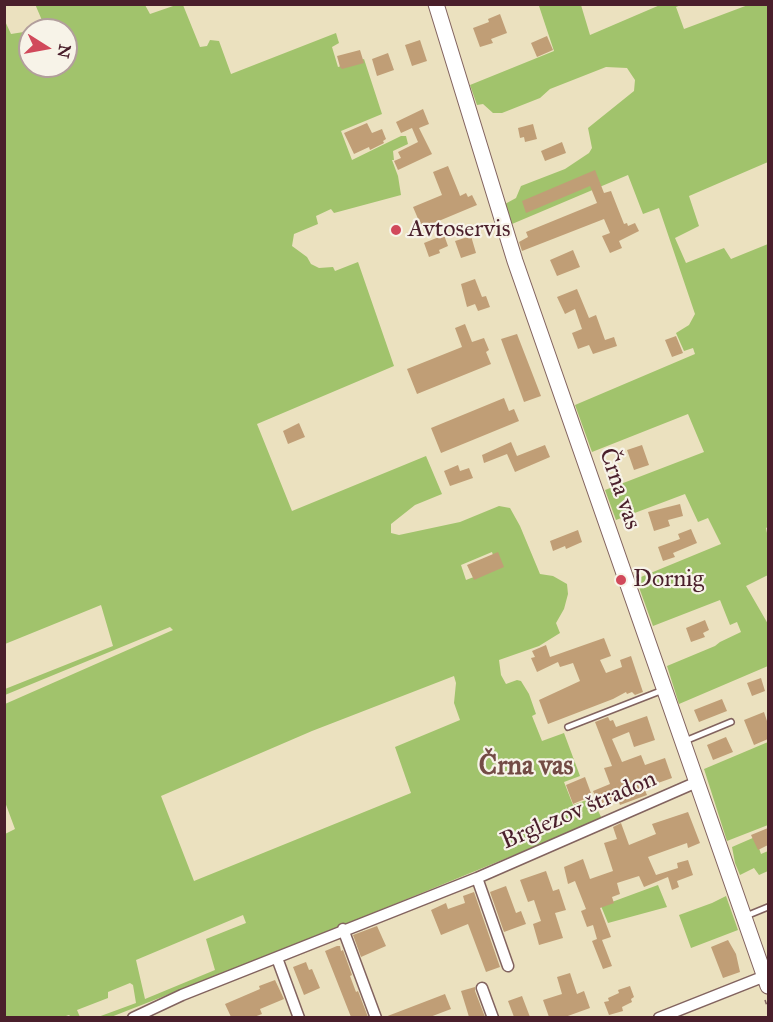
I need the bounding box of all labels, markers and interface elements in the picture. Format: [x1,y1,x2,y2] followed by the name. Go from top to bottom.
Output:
[18,18,78,78] north arrow
[54,43,75,60] text: N
[408,216,511,244] place label: Avtoservis
[389,223,403,237] marker: Avtoservis
[592,445,646,533] street label: Črna vas
[633,566,704,594] place label: Dornig
[614,573,628,587] marker: Dornig
[479,751,573,783] district label: Črna vas
[497,765,661,857] street label: Brglezov štradon

